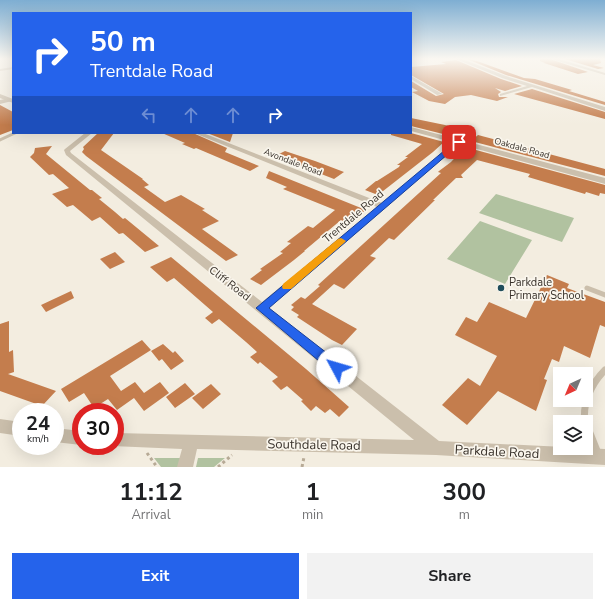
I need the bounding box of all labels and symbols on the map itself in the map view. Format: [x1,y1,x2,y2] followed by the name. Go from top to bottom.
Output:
[442,125,476,159] pin
[493,135,551,161] street label: Oakdale Road
[262,145,324,179] street label: Avondale Road
[320,186,387,246] street label: Trentdale Road
[206,262,254,304] street label: Cliff Road
[509,275,585,303] place label: Parkdale Primary School
[496,283,506,293] marker: Parkdale Primary School
[316,347,358,389] position arrow
[553,367,593,407] north arrow
[72,403,124,455] speed limit sign: 30
[267,435,361,455] street label: Southdale Road
[454,441,540,463] street label: Parkdale Road

